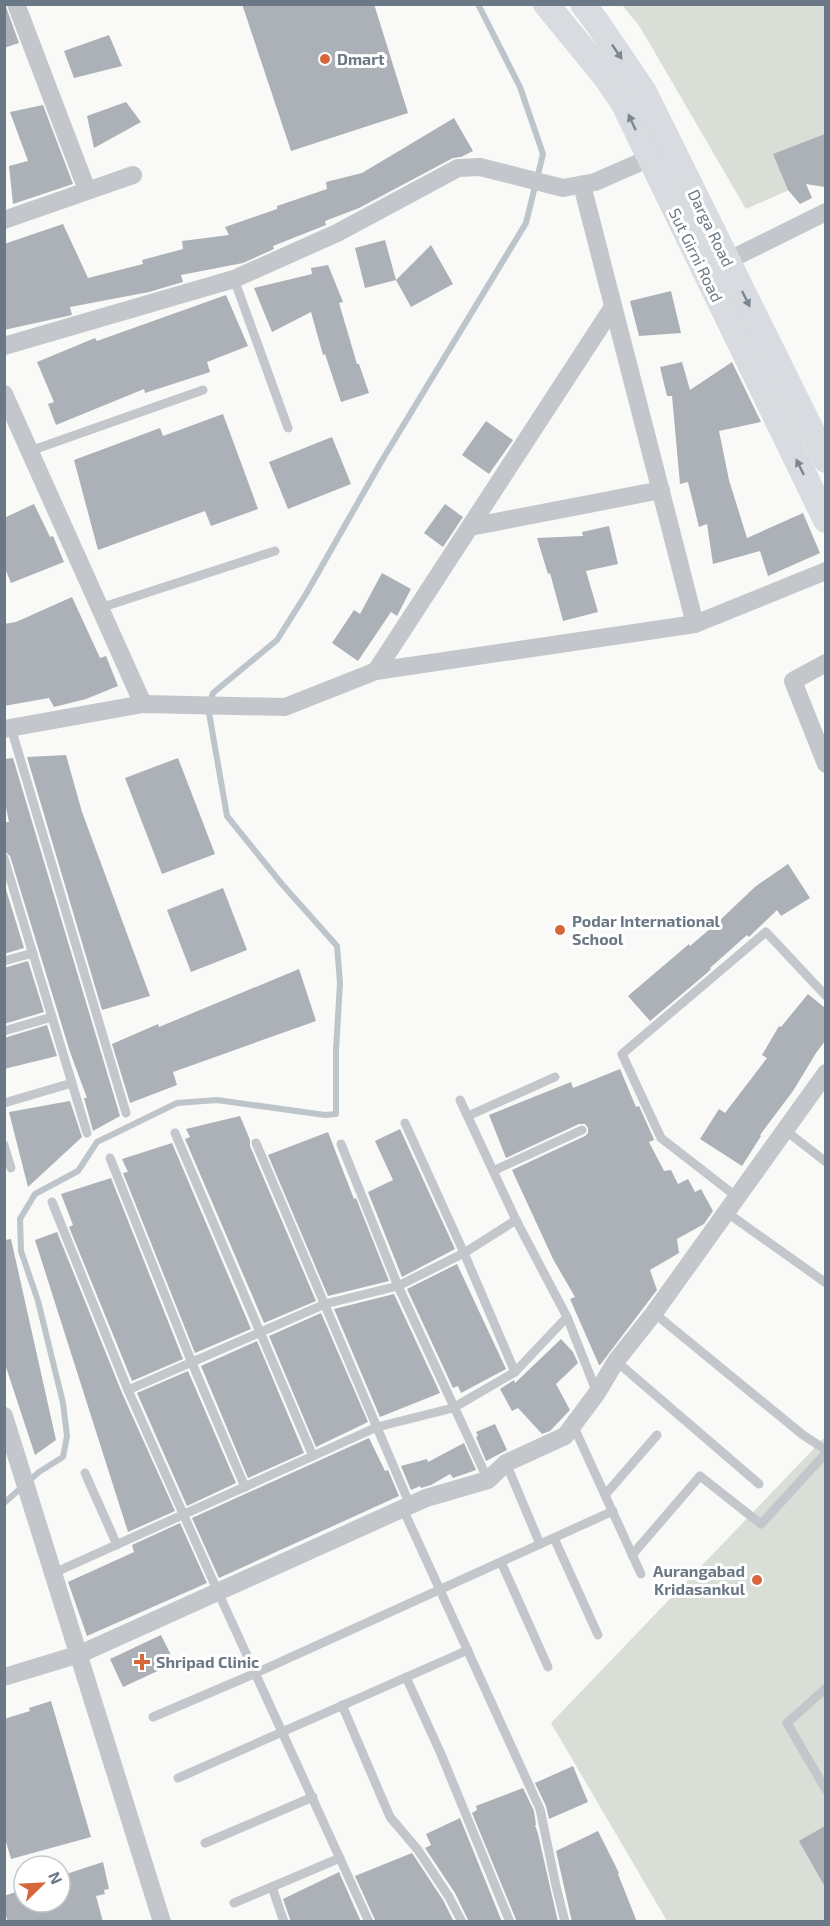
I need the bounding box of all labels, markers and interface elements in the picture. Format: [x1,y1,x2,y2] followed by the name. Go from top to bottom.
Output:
[611,43,623,59] one-way arrow
[337,49,385,68] place label: Dmart
[318,52,332,66] marker: Dmart
[627,113,636,130] one-way arrow
[685,186,738,270] street label: Darga Road
[666,205,727,305] street label: Sut Girni Road
[741,290,751,307] one-way arrow
[795,459,804,476] one-way arrow
[572,911,721,948] place label: Podar International School
[553,923,567,937] marker: Podar International School
[653,1561,746,1598] place label: Aurangabad Kridasankul
[750,1573,764,1587] marker: Aurangabad Kridasankul
[156,1652,259,1671] place label: Shripad Clinic
[133,1653,151,1671] marker: Shripad Clinic
[12,1854,72,1914] north arrow
[45,1869,67,1887] text: N

